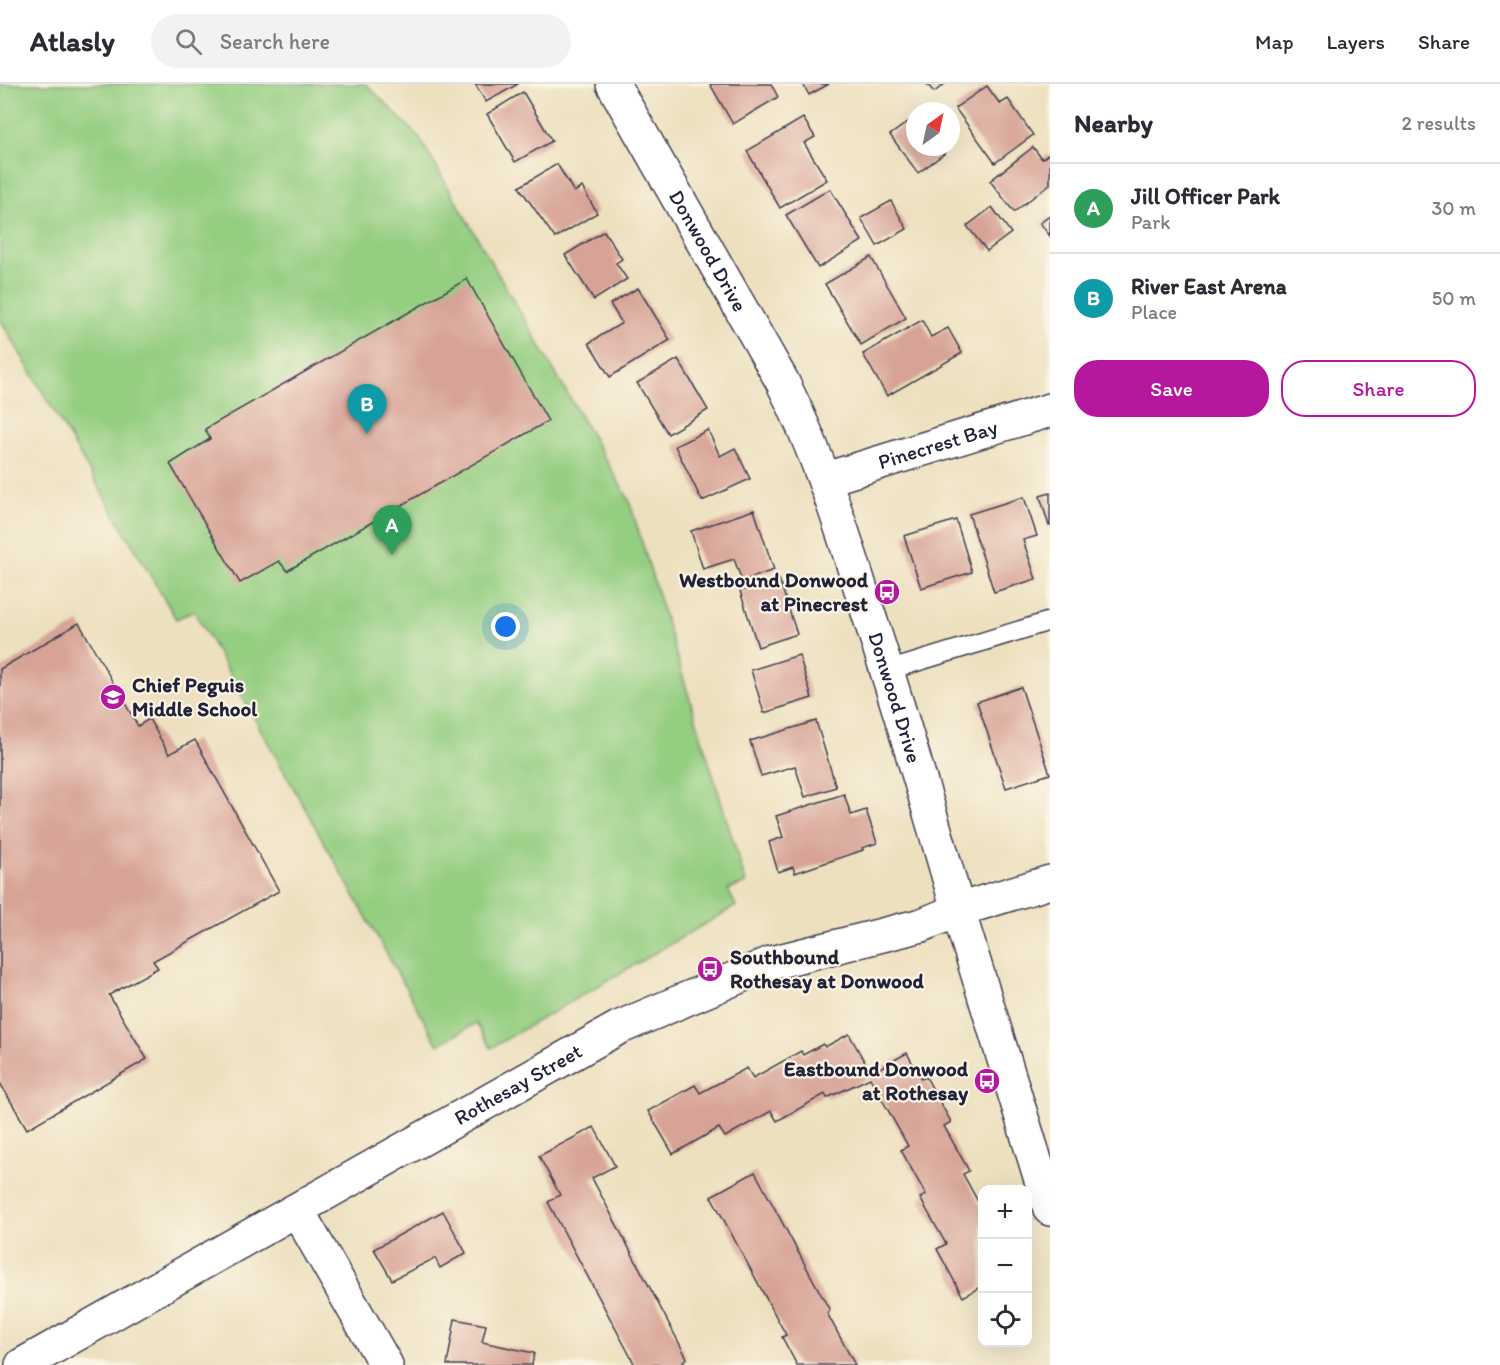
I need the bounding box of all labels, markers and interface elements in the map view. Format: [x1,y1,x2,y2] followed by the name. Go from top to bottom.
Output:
[151,14,571,68] search box
[30,24,115,58] text: Atlasly
[172,25,205,58] icon: search
[220,28,330,55] text: Search here
[1255,29,1294,54] text: Map
[1327,29,1385,54] text: Layers
[1418,29,1470,54] text: Share
[906,102,960,156] north arrow
[1074,107,1153,139] text: Nearby
[1402,111,1476,135] text: 2 results
[1131,183,1280,210] text: Jill Officer Park
[664,185,753,316] street label: Donwood Drive
[1087,196,1100,220] text: A
[1431,196,1476,220] text: 30 m
[1131,210,1170,234] text: Park
[1131,273,1287,300] text: River East Arena
[1087,286,1100,310] text: B
[1432,286,1476,310] text: 50 m
[1131,300,1177,324] text: Place
[1074,360,1269,417] button: Save
[1281,360,1476,417] button: Share
[348,384,386,434] pin: B
[875,414,1001,474] street label: Pinecrest Bay
[372,506,412,555] pin: A
[679,567,869,616] place label: Westbound Donwood at Pinecrest
[872,577,902,607] bus stop icon: Westbound Donwood at Pinecrest
[491,612,520,641] your location
[863,629,927,766] street label: Donwood Drive
[132,672,258,721] place label: Chief Peguis Middle School
[98,682,128,712] school or university icon: Chief Peguis Middle School
[730,944,924,994] place label: Southbound Rothesay at Donwood
[695,954,725,984] bus stop icon: Southbound Rothesay at Donwood
[450,1038,586,1130] street label: Rothesay Street
[784,1056,969,1106] place label: Eastbound Donwood at Rothesay
[972,1066,1002,1096] bus stop icon: Eastbound Donwood at Rothesay
[978,1185,1032,1347] map controls
[978,1185,1032,1239] button: +
[978,1239,1032,1293] button: −
[978,1293,1032,1347] button: locate

